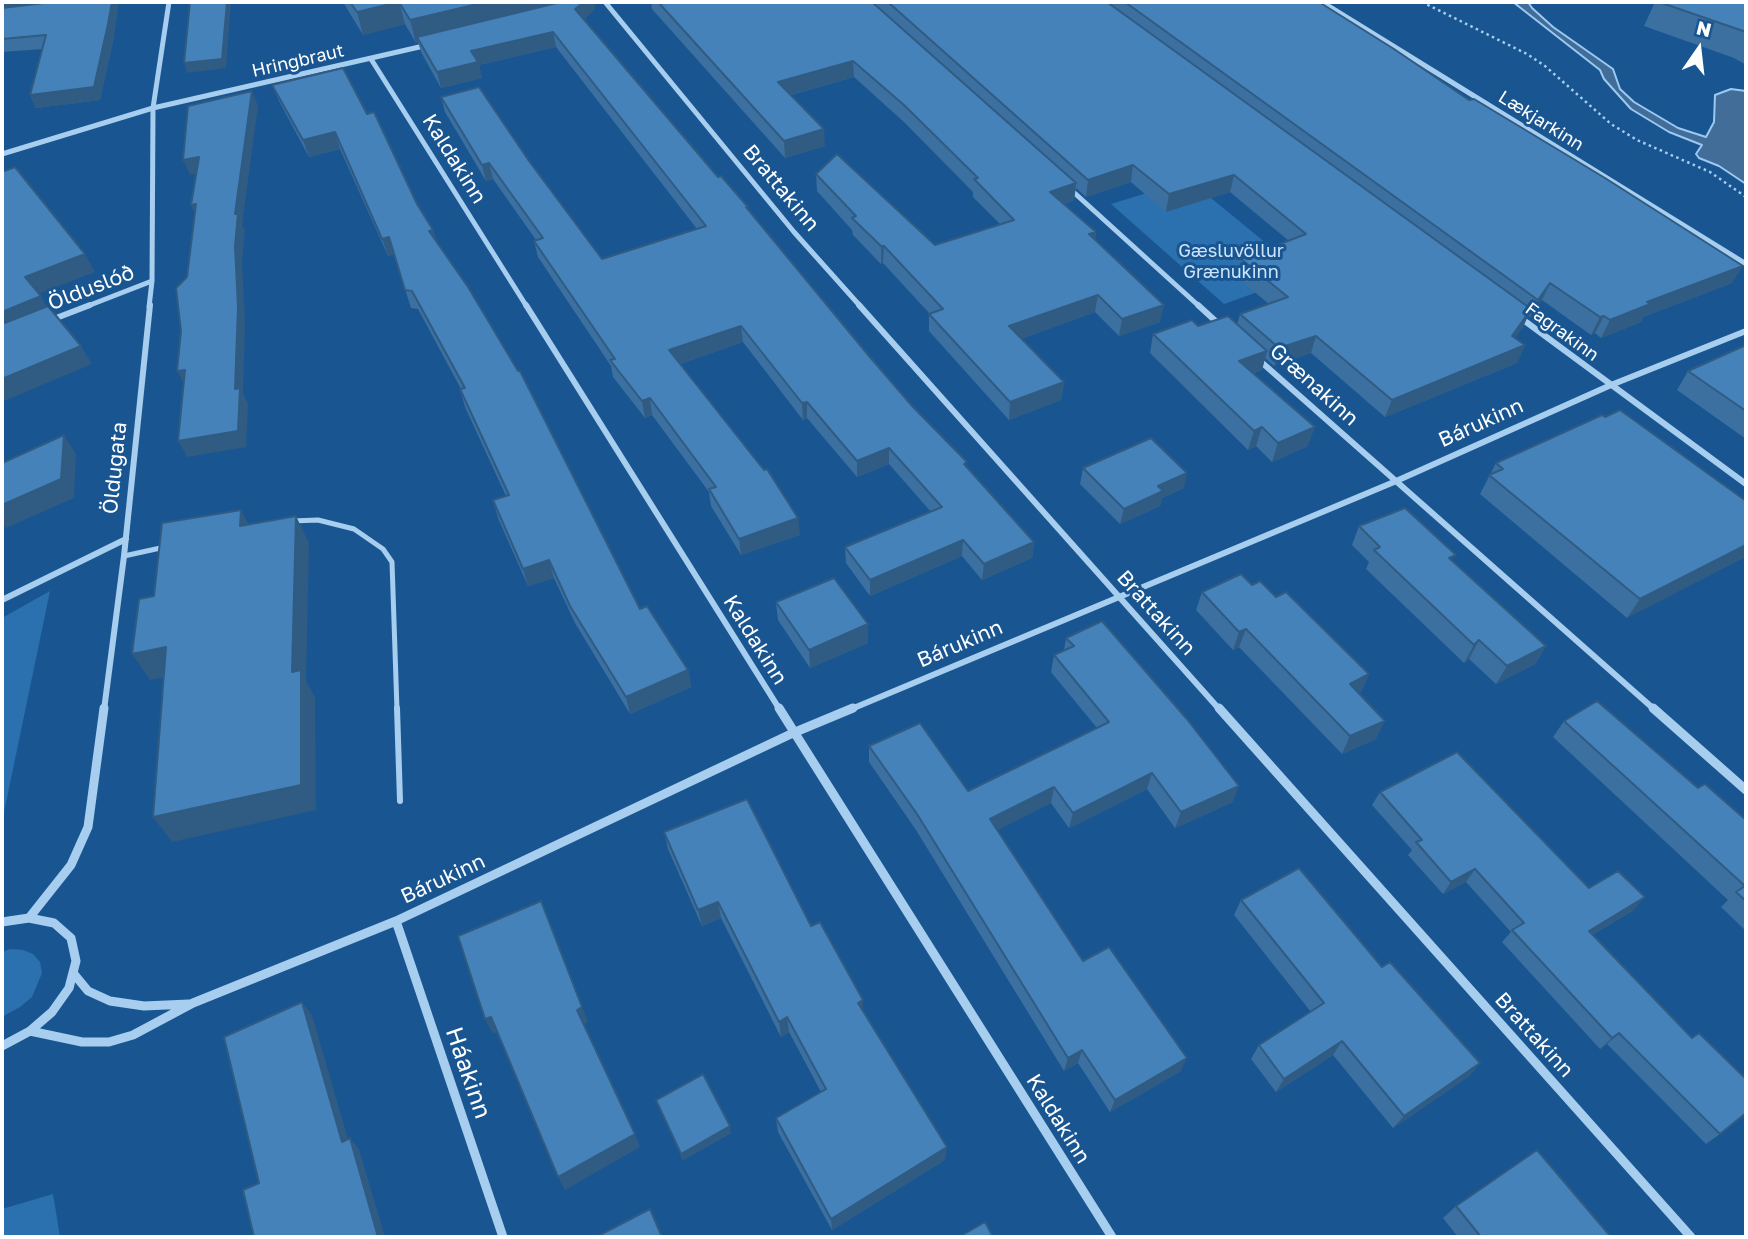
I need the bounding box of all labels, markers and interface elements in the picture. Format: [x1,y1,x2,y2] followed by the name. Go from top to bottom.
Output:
[1664,14,1734,84] north arrow
[1694,15,1714,41] text: N
[250,40,346,82] street label: Hringbraut
[1494,86,1588,156] street label: Lækjarkinn
[417,110,491,208] street label: Kaldakinn
[737,139,825,237] street label: Brattakinn
[1178,240,1284,282] park label: Gæsluvöllur Grænukinn
[44,260,138,316] street label: Ölduslóð
[1521,298,1603,366] street label: Fagrakinn
[1265,339,1363,431] street label: Grænakinn
[1435,393,1527,453] street label: Bárukinn
[98,421,132,515] street label: Öldugata
[1111,565,1201,661] street label: Brattakinn
[718,591,792,689] street label: Kaldakinn
[914,615,1006,673] street label: Bárukinn
[397,849,489,909] street label: Bárukinn
[1489,987,1579,1083] street label: Brattakinn
[439,1023,497,1123] street label: Háakinn
[1021,1070,1095,1168] street label: Kaldakinn

